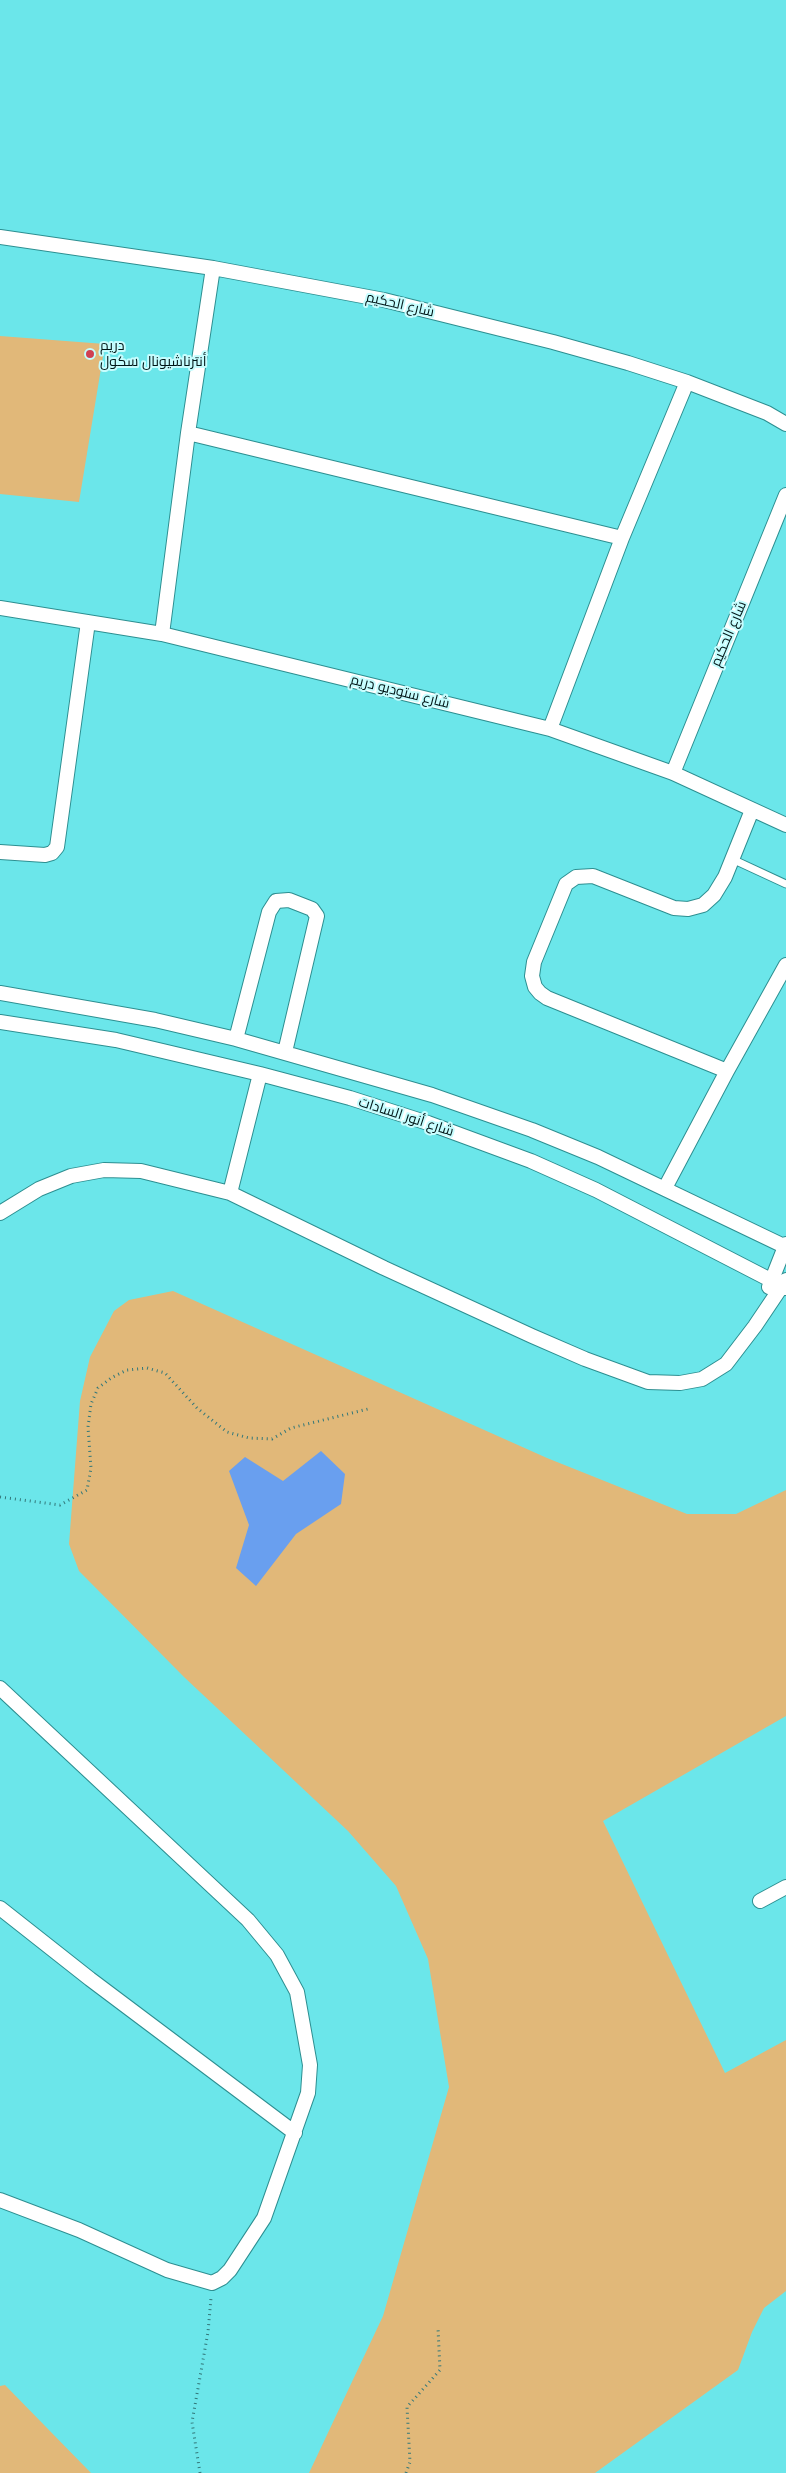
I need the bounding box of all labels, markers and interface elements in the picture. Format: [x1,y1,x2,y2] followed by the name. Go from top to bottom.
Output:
[364,289,436,321] street label: شارع الحكيم
[100,338,207,371] place label: دريم أنترناشيونال سكول
[84,348,96,360] marker: دريم أنترناشيونال سكول
[708,599,750,669] street label: شارع الحكيم
[349,672,451,712] street label: شارع ستوديو دريم
[356,1094,456,1140] street label: شارع أنور السادات

